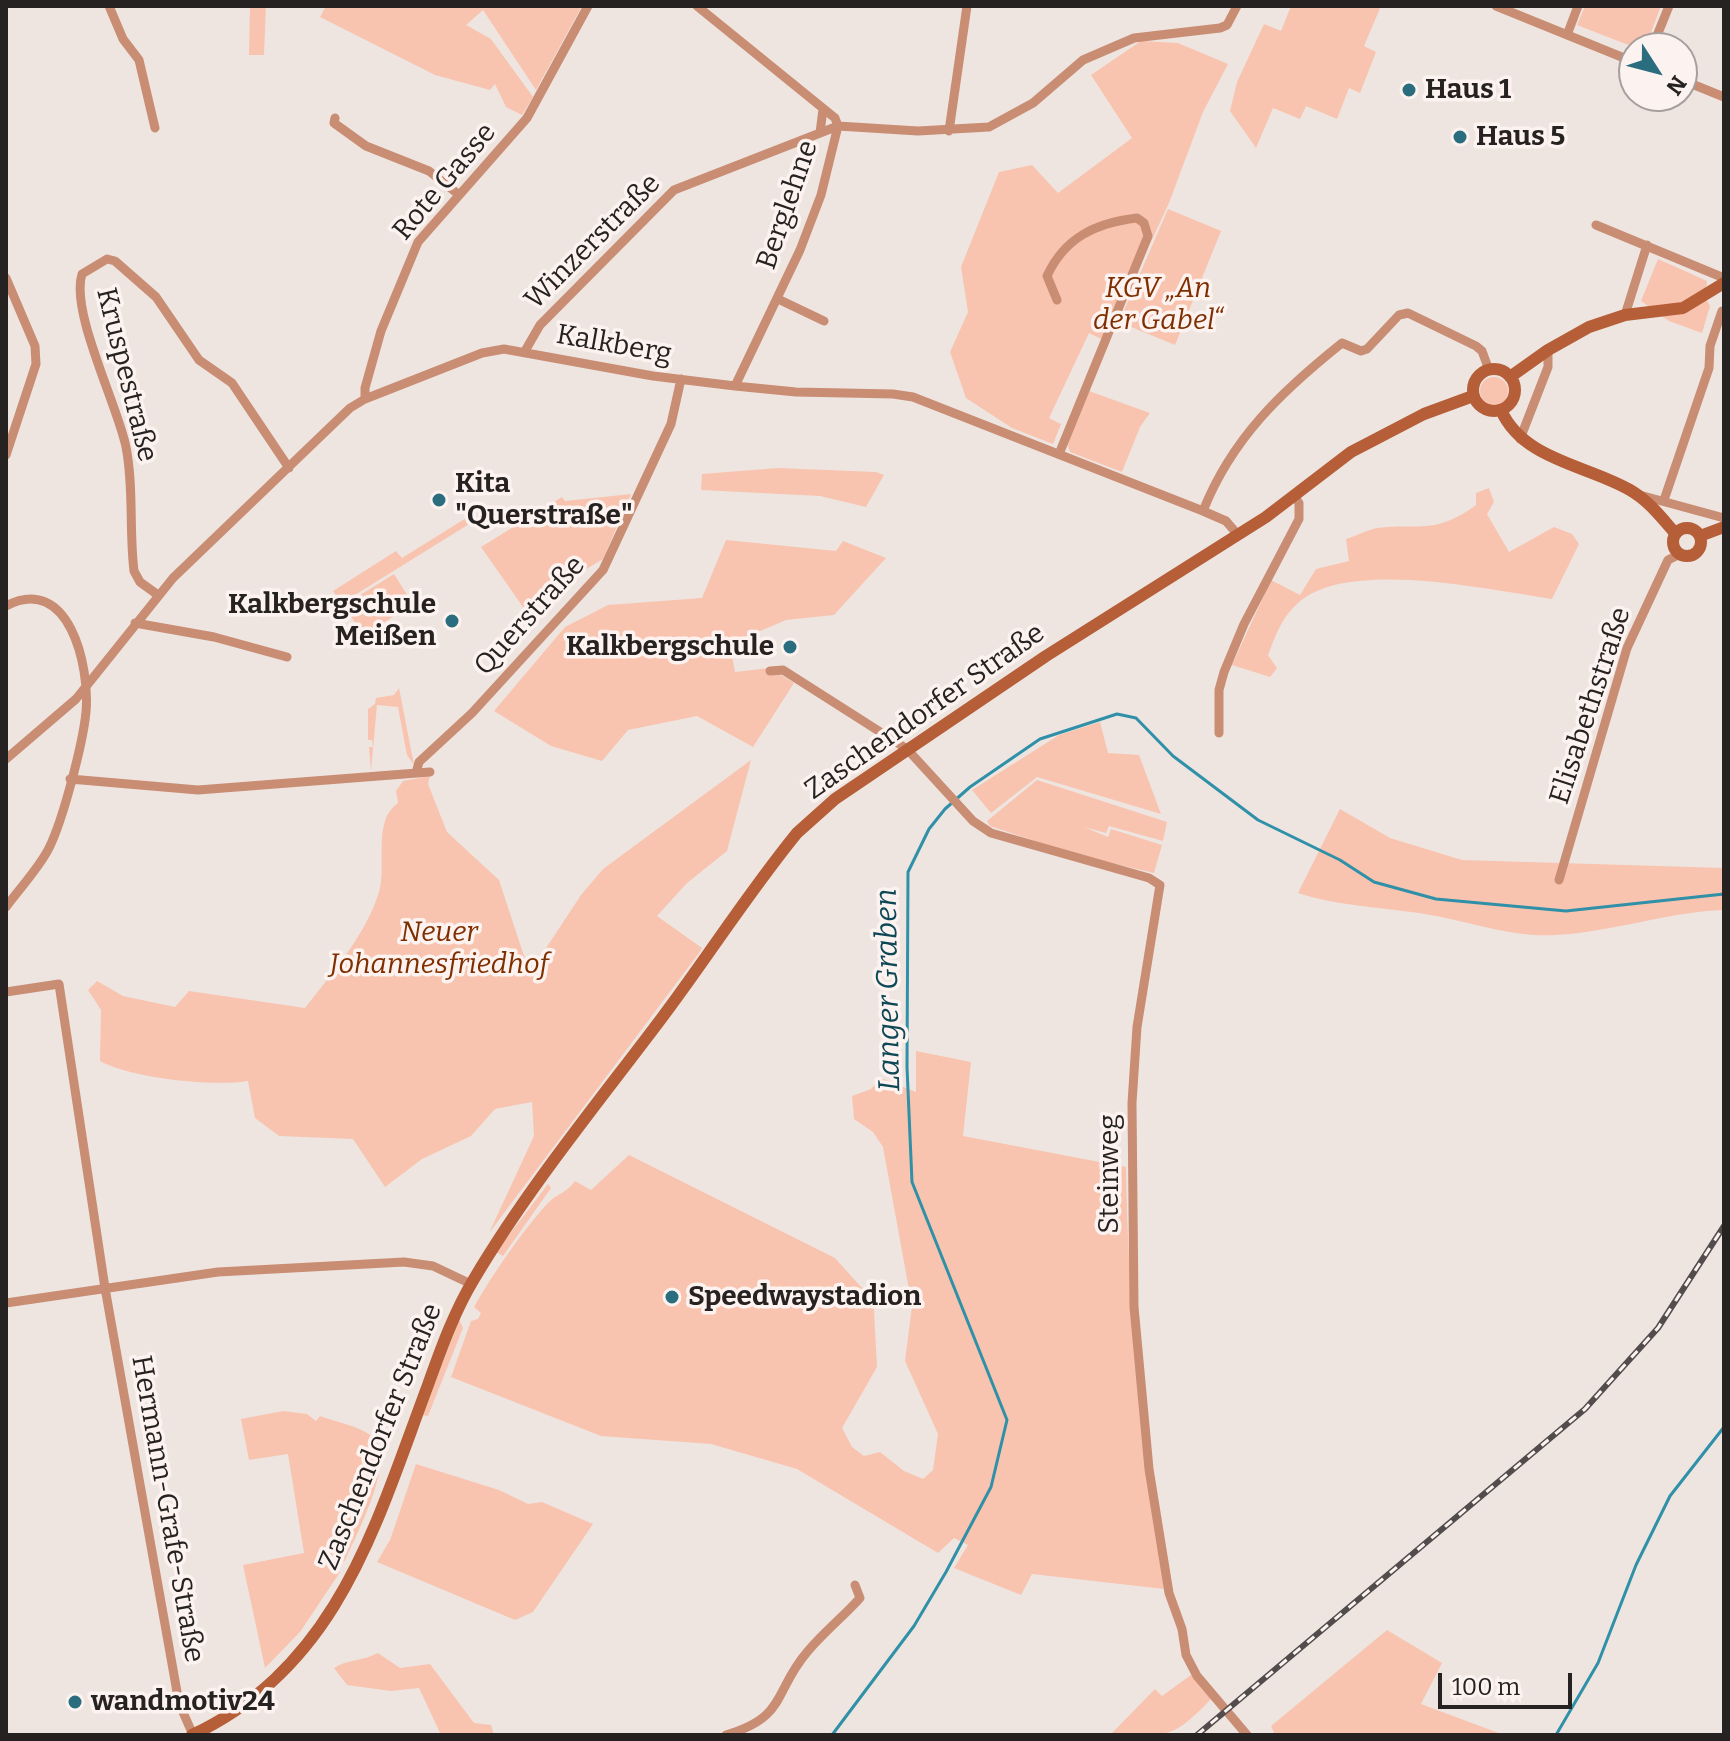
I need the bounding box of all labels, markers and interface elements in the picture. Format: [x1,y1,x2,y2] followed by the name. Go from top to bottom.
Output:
[1618,32,1698,112] north arrow
[1660,70,1692,100] text: N
[1425,73,1511,107] place label: Haus 1
[1400,81,1418,99] marker: Haus 1
[386,117,504,247] street label: Rote Gasse
[1476,120,1565,154] place label: Haus 5
[1451,128,1469,146] marker: Haus 5
[750,136,826,274] street label: Berglehne
[518,167,668,317] street label: Winzerstraße
[1093,272,1223,338] park label: KGV „An der Gabel“
[88,285,164,465] street label: Kruspestraße
[554,318,674,372] street label: Kalkberg
[455,467,633,533] place label: Kita "Querstraße"
[430,491,448,509] marker: Kita "Querstraße"
[468,549,592,683] street label: Querstraße
[228,588,436,654] place label: Kalkbergschule Meißen
[1543,603,1639,809] street label: Elisabethstraße
[443,612,461,630] marker: Kalkbergschule Meißen
[799,617,1051,807] street label: Zaschendorfer Straße
[566,630,774,664] place label: Kalkbergschule
[781,638,799,656] marker: Kalkbergschule
[869,888,909,1092] water label: Langer Graben
[329,916,549,982] park label: Neuer Johannesfriedhof
[1093,1114,1127,1234] street label: Steinweg
[688,1280,921,1314] place label: Speedwaystadion
[663,1288,681,1306] marker: Speedwaystadion
[312,1299,450,1575] street label: Zaschendorfer Straße
[123,1353,211,1665] street label: Hermann-Grafe-Straße
[1442,1657,1576,1707] scale bar
[1452,1673,1520,1701] text: 100 m
[91,1685,275,1719] place label: wandmotiv24
[66,1693,84,1711] marker: wandmotiv24

